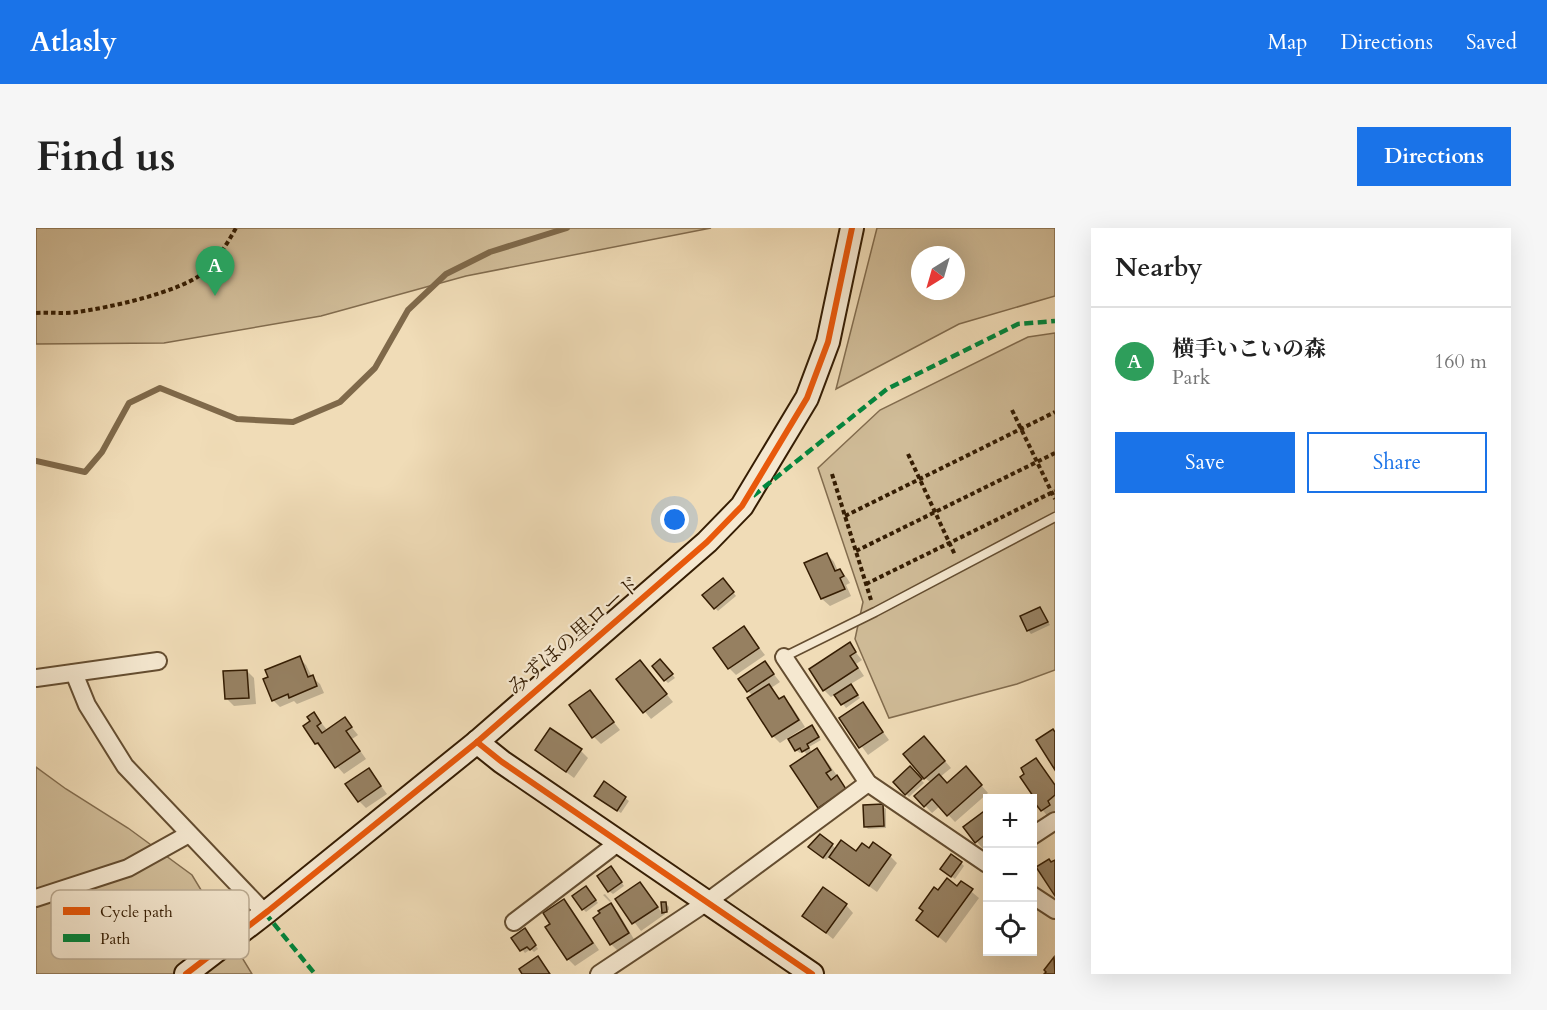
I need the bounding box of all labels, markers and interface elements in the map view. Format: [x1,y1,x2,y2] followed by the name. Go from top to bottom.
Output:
[30,23,117,61] text: Atlasly
[1267,28,1307,57] text: Map
[1340,28,1433,57] text: Directions
[1466,28,1517,57] text: Saved
[1357,127,1511,186] button: Directions
[36,128,176,185] text: Find us
[911,246,965,300] north arrow
[196,247,234,296] pin: A
[1115,250,1203,285] text: Nearby
[1172,334,1326,364] text: 横手いこいの森
[1127,348,1142,375] text: A
[1434,348,1487,375] text: 160 m
[1172,364,1210,391] text: Park
[1115,432,1295,493] button: Save
[1307,432,1487,493] button: Share
[660,505,689,534] your location
[501,570,647,702] street label: みずほの里ロード
[983,794,1037,956] map controls
[983,794,1037,848] button: +
[983,848,1037,902] button: −
[51,890,249,959] legend
[100,901,173,923] text: Cycle path
[983,902,1037,956] button: locate
[100,928,130,950] text: Path

